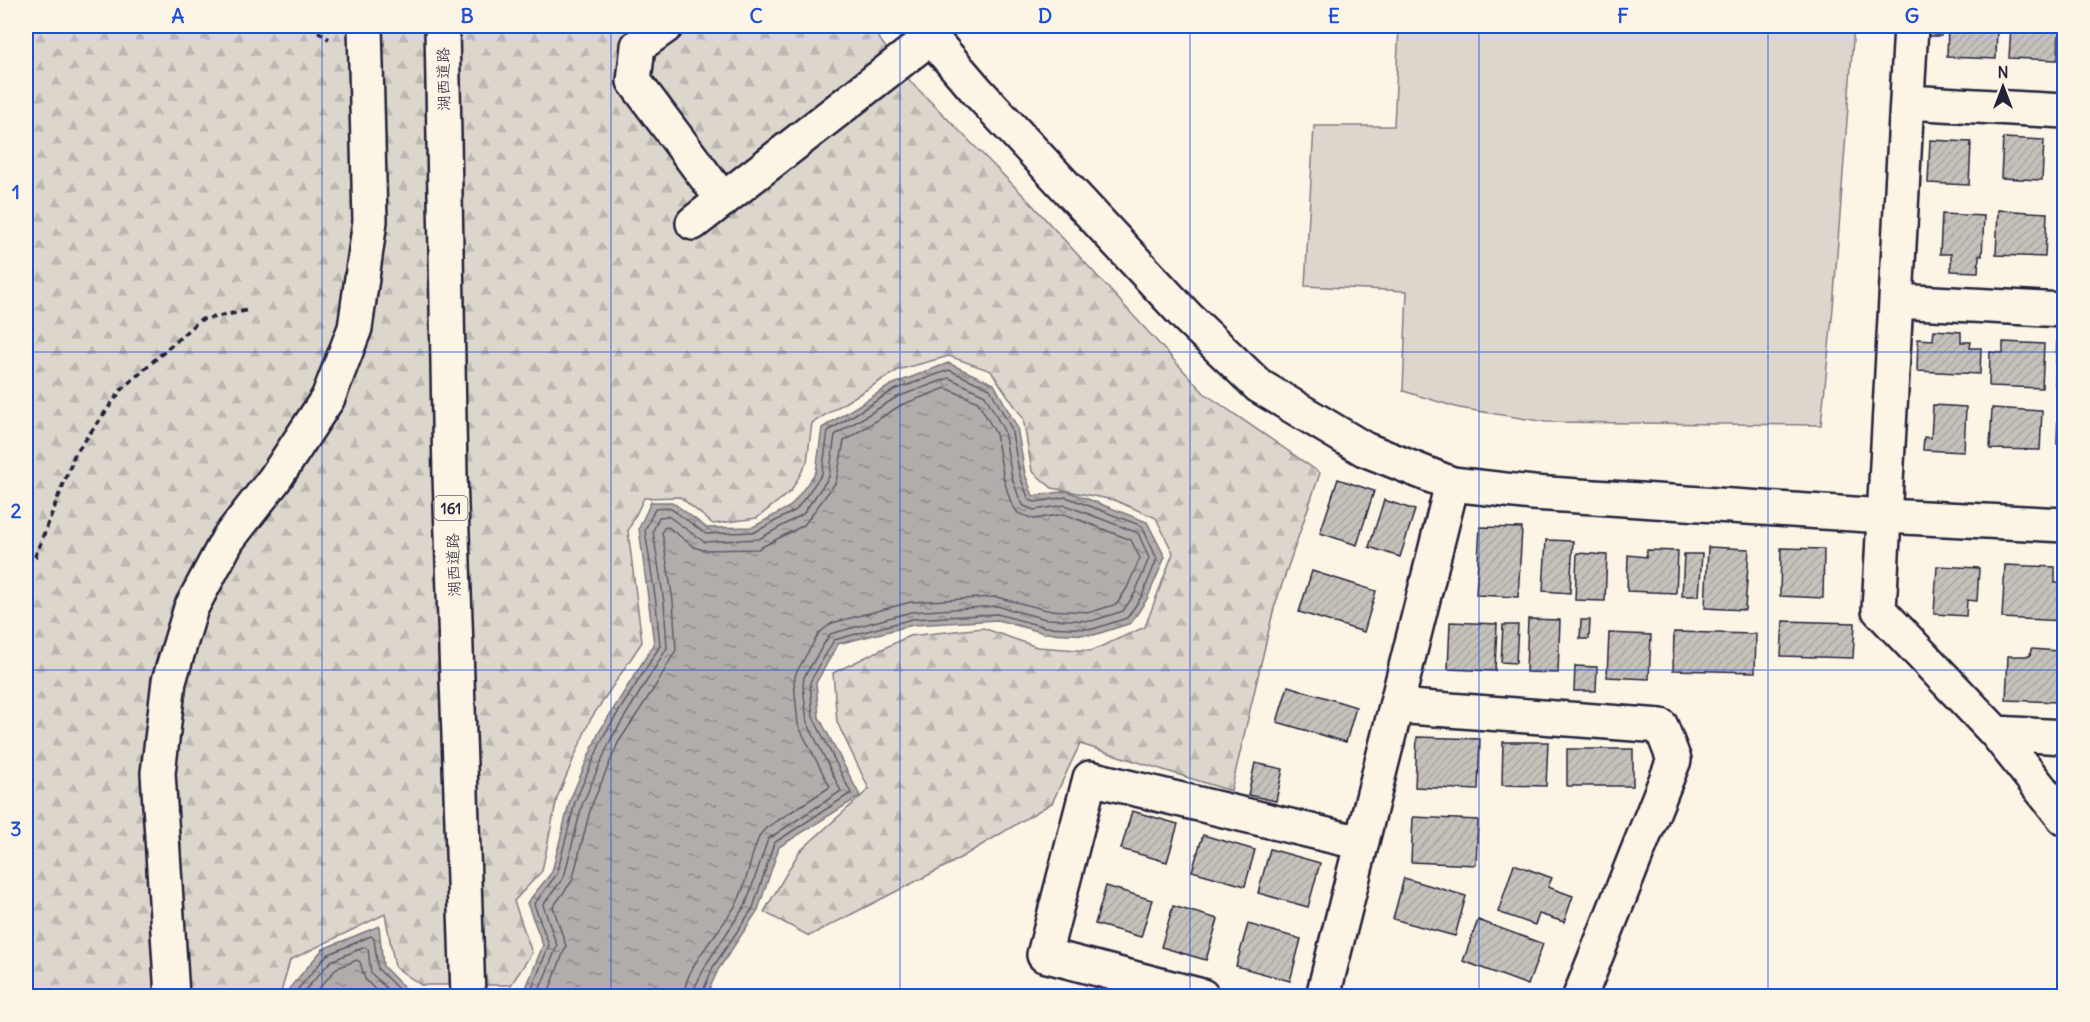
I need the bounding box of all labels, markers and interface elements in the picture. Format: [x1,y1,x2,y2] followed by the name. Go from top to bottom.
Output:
[172,3,185,28] text: A
[460,3,474,28] text: B
[749,3,763,28] text: C
[1038,3,1052,28] text: D
[1328,3,1340,28] text: E
[1617,3,1629,28] text: F
[1905,3,1919,28] text: G
[432,47,454,111] street label: 湖西道路
[1973,57,2033,117] north arrow
[1997,62,2009,82] text: N
[12,179,20,204] text: 1
[434,496,468,520] road number: 161
[11,498,22,523] text: 2
[442,533,464,597] street label: 湖西道路
[10,816,22,841] text: 3

